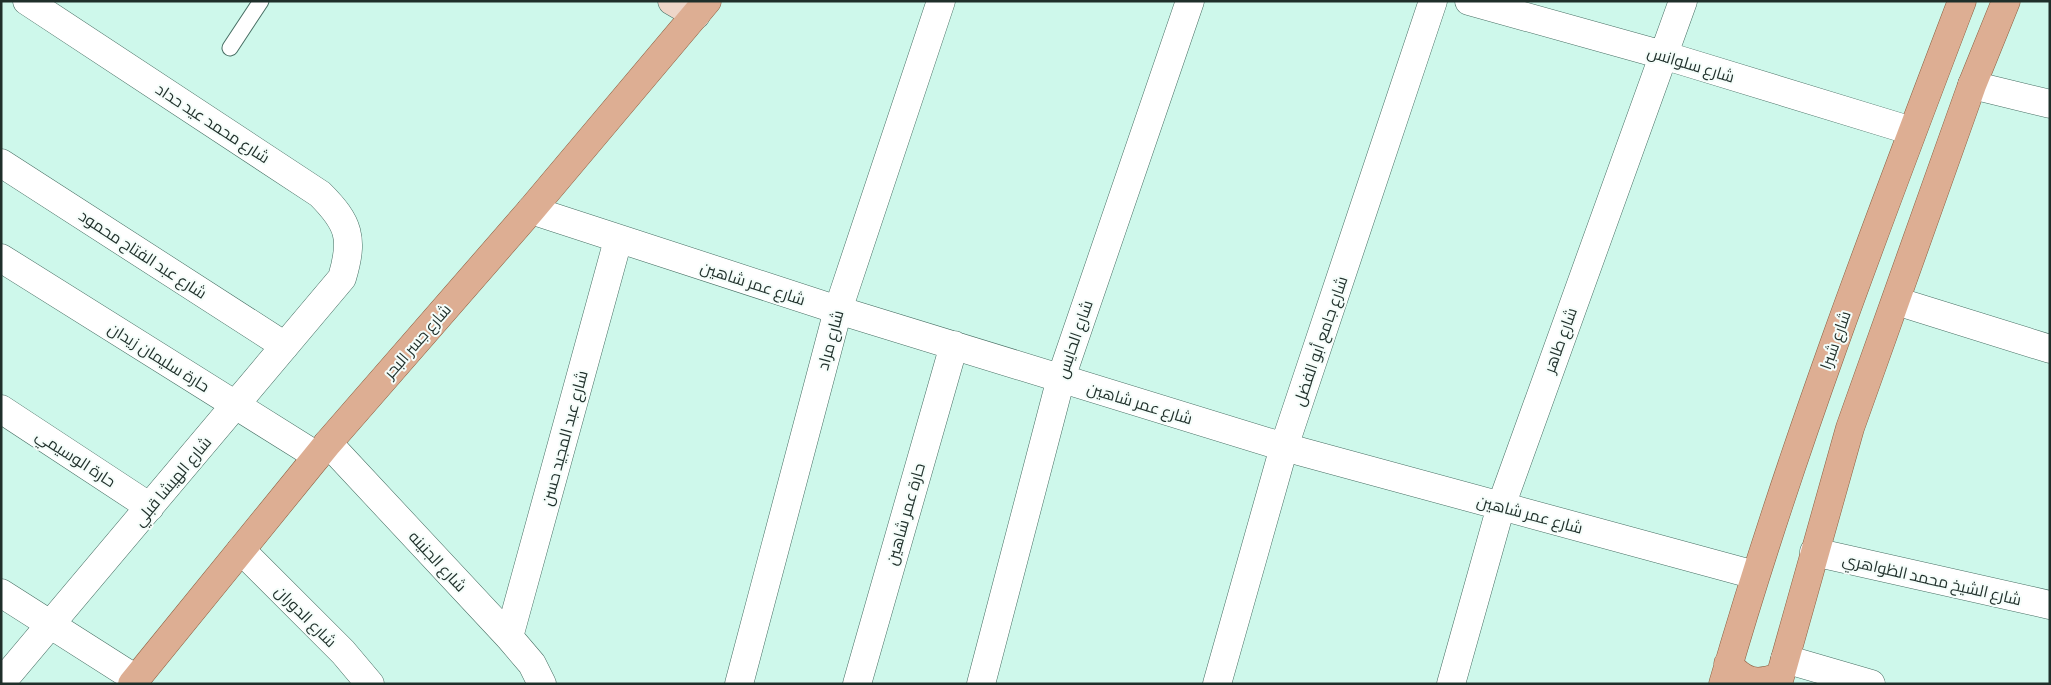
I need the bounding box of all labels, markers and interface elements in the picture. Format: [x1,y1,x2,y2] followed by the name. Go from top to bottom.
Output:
[1644,41,1737,89] street label: شارع سلوانس
[151,79,274,169] street label: شارع محمد عيد حداد
[74,205,211,305] street label: شارع عبد الفتاح محمود
[697,257,808,311] street label: شارع عمر شاهين
[1288,273,1354,409] street label: شارع جامع أبو الفضل
[1051,297,1099,381] street label: شارع الحايس
[378,300,456,385] street label: شارع جسر البحر
[1539,304,1583,377] street label: شارع طاهر
[812,308,850,373] street label: شارع مراد
[1815,308,1857,373] street label: شارع شبرا
[104,318,213,398] street label: حارة سليمان زيدان
[536,368,594,508] street label: شارع عبد المجيد حسن
[1084,377,1195,430] street label: شارع عمر شاهين
[30,425,120,495] street label: حارة الوسيمي
[129,432,218,533] street label: شارع الهيشا قبلي
[881,461,931,568] street label: حارة عمر شاهين
[1474,490,1585,540] street label: شارع عمر شاهين
[403,526,471,597] street label: شارع الجنينه
[1840,549,2024,613] street label: شارع الشيخ محمد الظواهري
[269,581,341,653] street label: شارع الدوران

